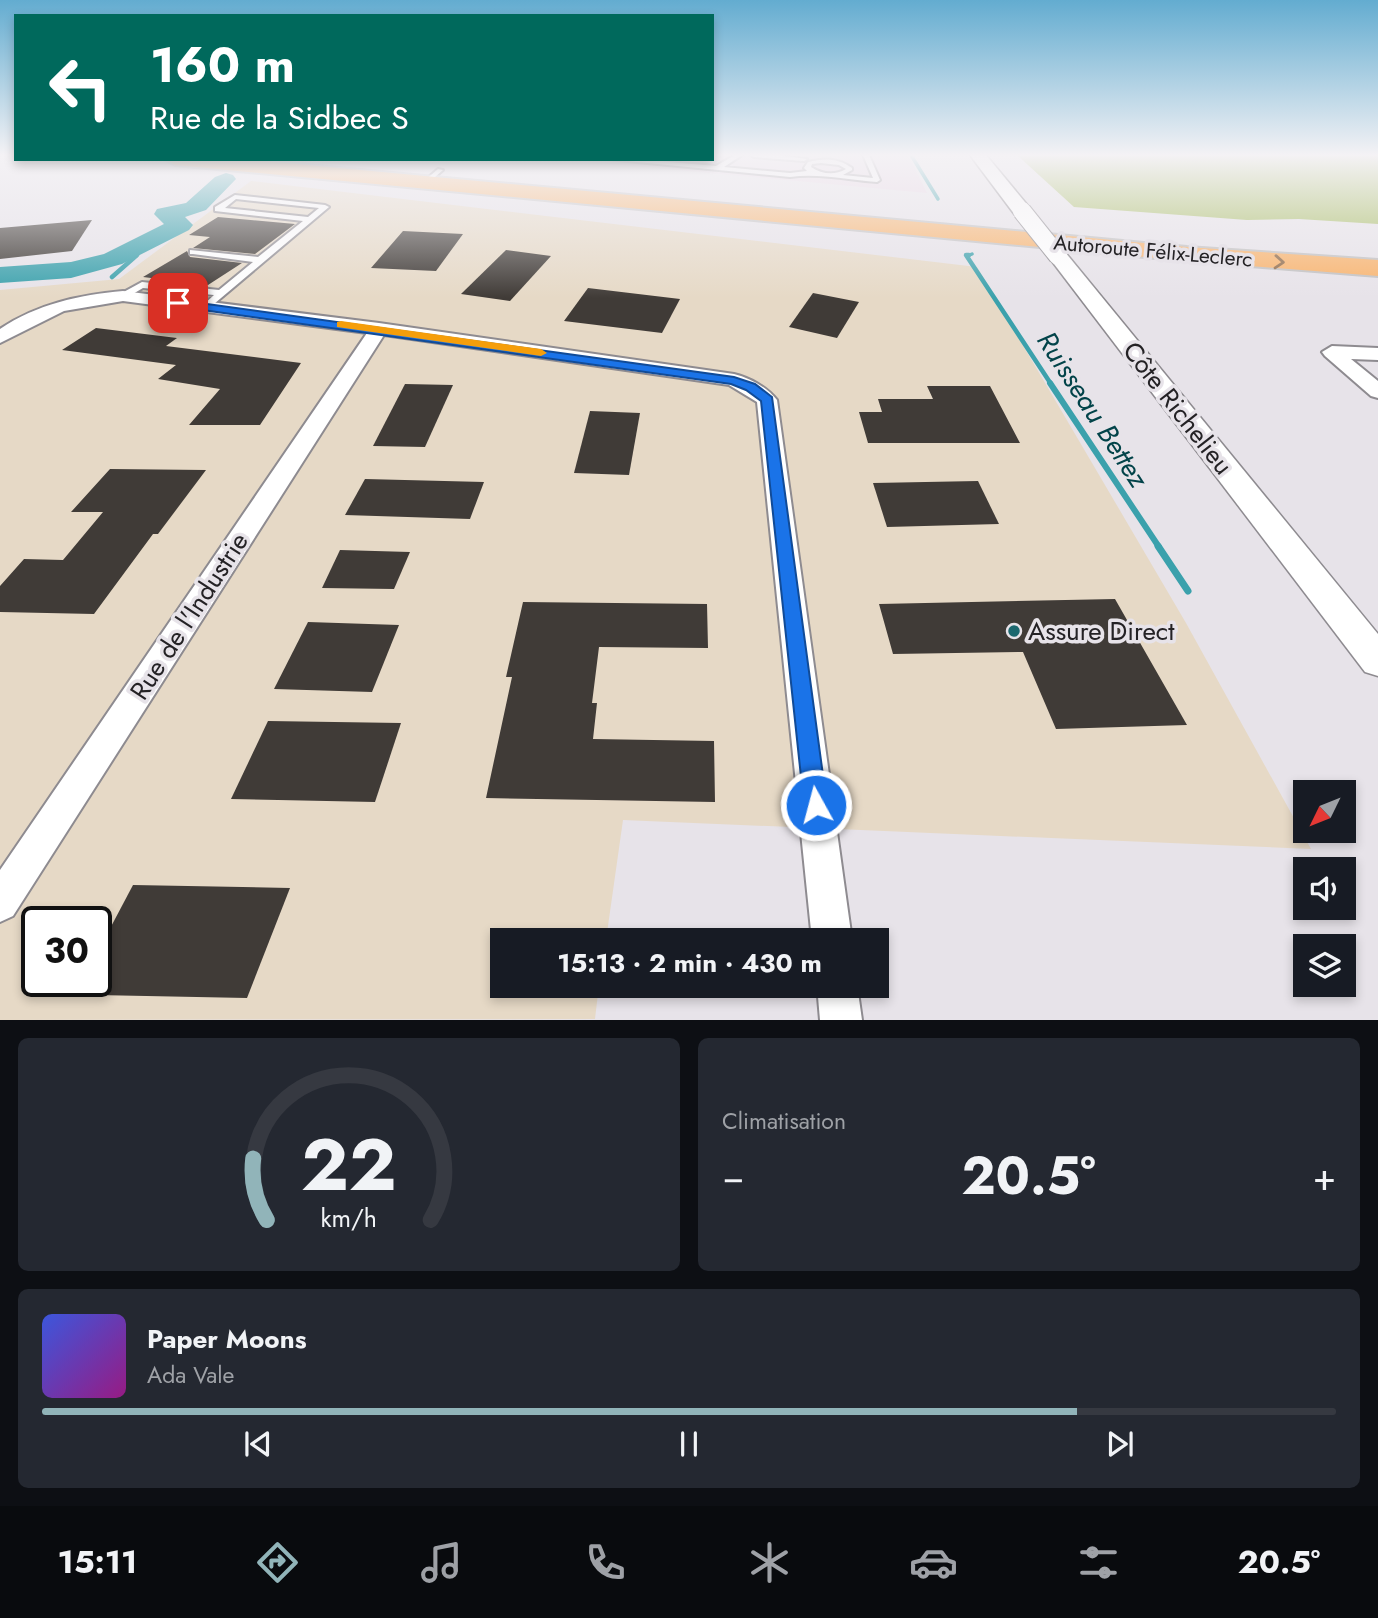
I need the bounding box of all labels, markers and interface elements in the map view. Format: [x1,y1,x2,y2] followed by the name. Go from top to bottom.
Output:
[150,30,295,100] text: 160 m
[35,42,126,133] icon: left
[150,95,409,141] text: Rue de la Sidbec S
[1052,227,1254,275] street label: Autoroute Félix-Leclerc
[1274,254,1285,269] one-way arrow
[148,273,208,333] pin
[159,284,197,322] icon: arrive
[1027,323,1159,497] water label: Ruisseau Bettez
[1114,333,1242,483] street label: Côte Richelieu
[120,525,258,707] street label: Rue de l'Industrie
[1028,612,1175,650] place label: Assure Direct
[1006,623,1022,639] marker: Assure Direct
[779,768,853,842] position arrow
[1293,780,1356,844] north arrow
[1293,780,1356,997] map controls
[1293,857,1356,920] button: sound
[21,906,112,997] speed limit sign: 30
[1293,934,1356,997] button: layers
[557,944,822,982] text: 15:13 · 2 min · 430 m
[722,1104,846,1138] text: Climatisation
[301,1113,397,1218] text: 22
[961,1138,1096,1214] text: 20.5°
[722,1149,744,1204] text: −
[1313,1149,1336,1204] text: +
[321,1200,377,1236] text: km/h
[147,1320,307,1358] text: Paper Moons
[147,1358,234,1392] text: Ada Vale
[239,1425,277,1463] icon: previous
[670,1425,708,1463] icon: pause
[1101,1425,1139,1463] icon: next
[253,1538,302,1587] icon: directions
[417,1538,466,1587] icon: music
[581,1538,630,1587] icon: phone
[745,1538,794,1587] icon: climate
[909,1538,958,1587] icon: car
[1074,1538,1123,1587] icon: filters
[58,1539,137,1585] text: 15:11
[1238,1539,1320,1585] text: 20.5°

